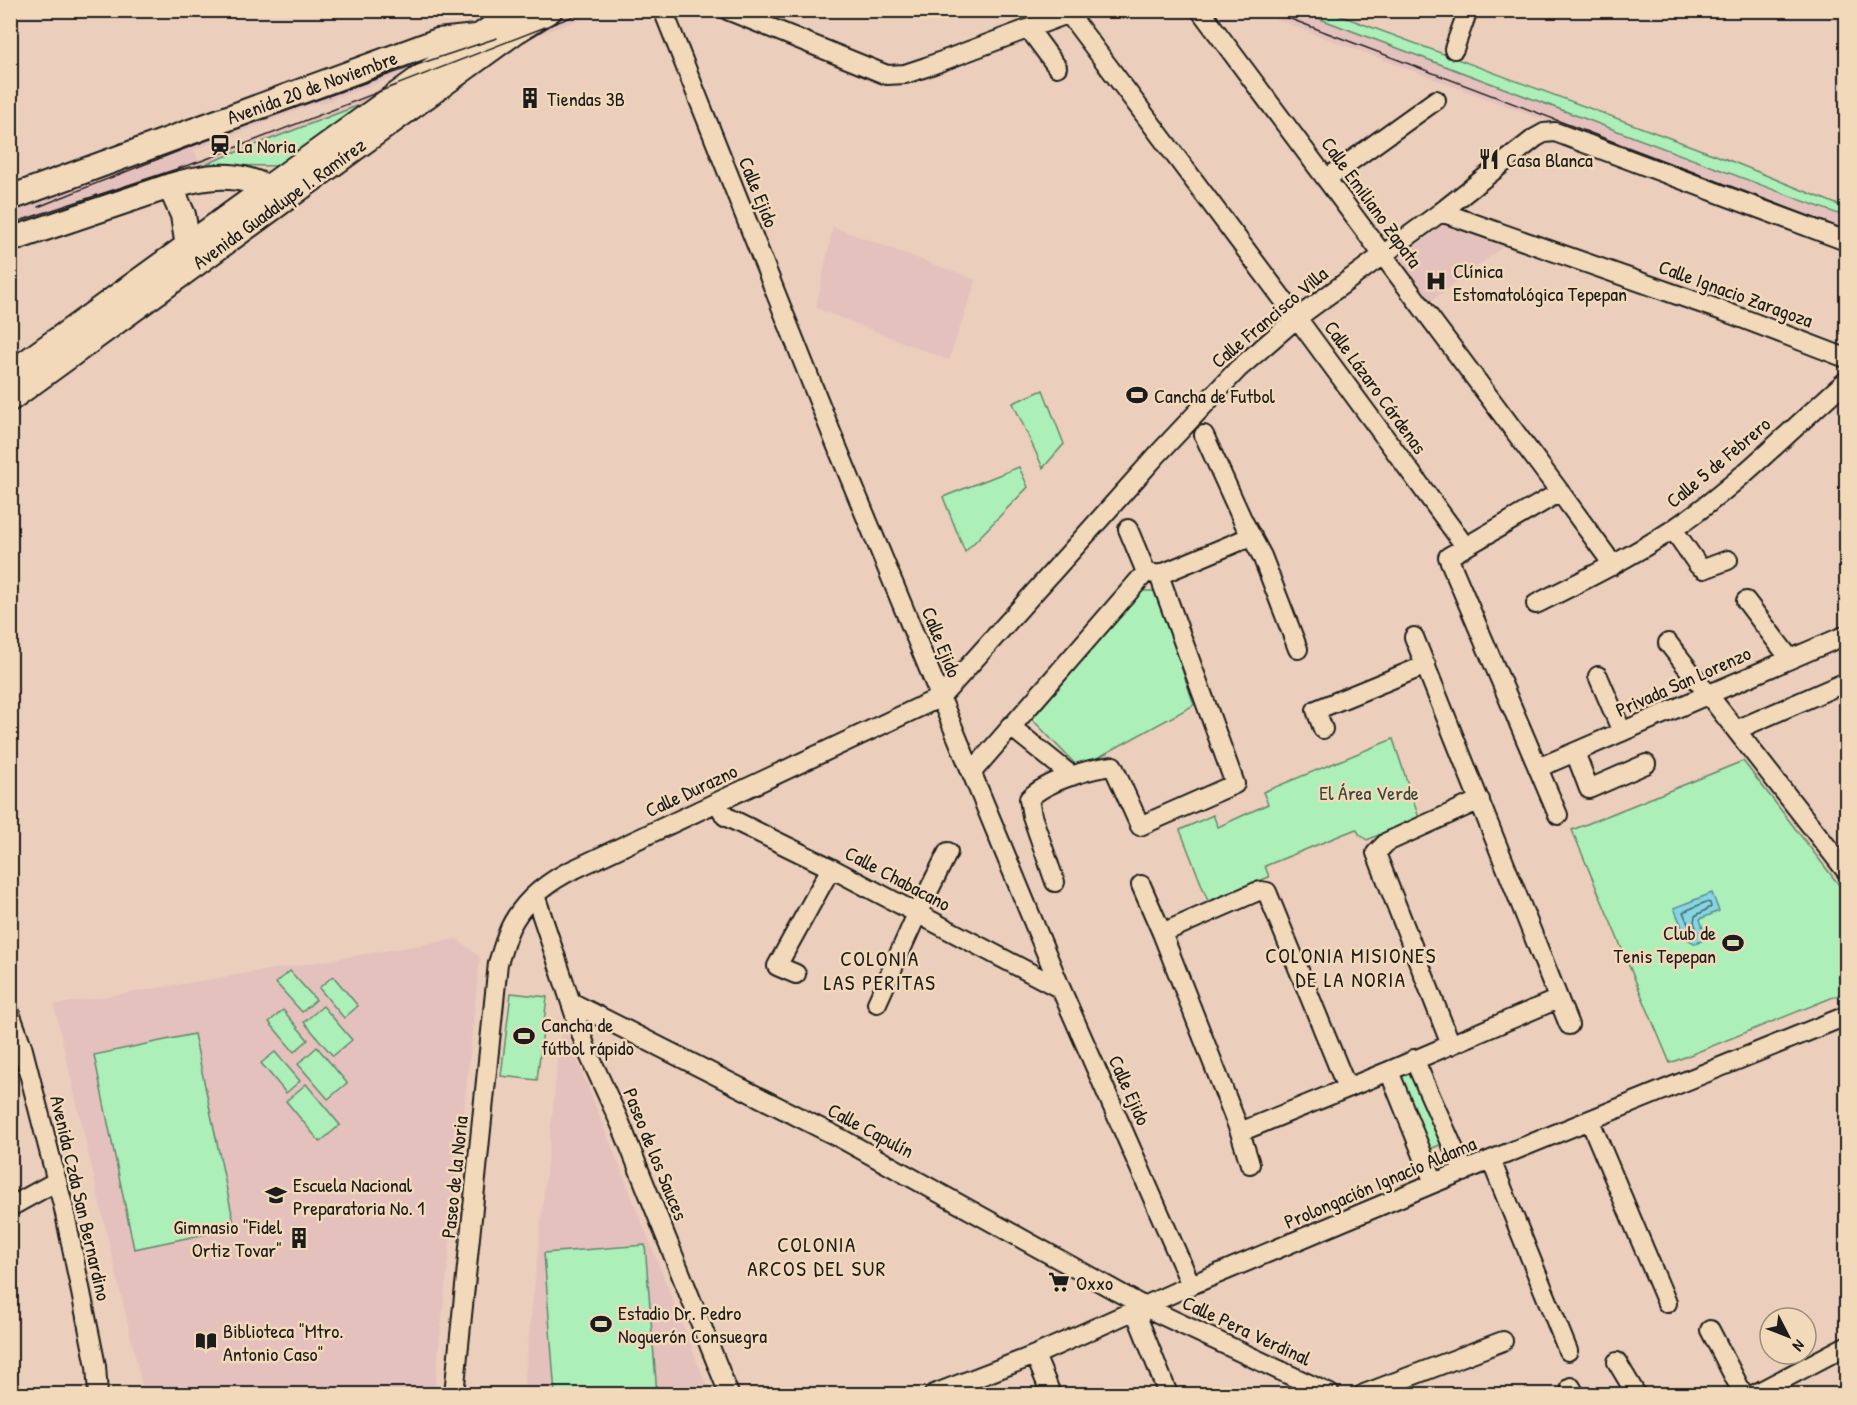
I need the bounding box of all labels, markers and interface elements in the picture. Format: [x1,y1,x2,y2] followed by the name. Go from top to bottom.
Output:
[223,44,401,130] street label: Avenida 20 de Noviembre
[547,85,625,112] place label: Tiendas 3B
[518,86,542,110] building icon: Tiendas 3B
[187,131,371,275] street label: Avenida Guadalupe I. Ramírez
[1315,131,1429,273] street label: Calle Emiliano Zapata
[237,132,296,159] place label: La Noria
[208,133,232,157] station icon: La Noria
[1506,146,1593,173] place label: Casa Blanca
[1477,147,1501,171] restaurant icon: Casa Blanca
[733,153,785,231] street label: Calle Ejido
[1655,253,1817,333] street label: Calle Ignacio Zaragoza
[1453,257,1627,307] place label: Clínica Estomatológica Tepepan
[1205,260,1333,374] street label: Calle Francisco Villa
[1424,269,1448,293] hospital icon: Clínica Estomatológica Tepepan
[1318,315,1434,459] street label: Calle Lázaro Cárdenas
[1154,382,1275,409] place label: Cancha de Futbol
[1125,383,1149,407] sports icon: Cancha de Futbol
[1660,410,1776,514] street label: Calle 5 de Febrero
[916,603,968,681] street label: Calle Ejido
[1611,639,1755,723] street label: Privada San Lorenzo
[641,757,741,823] street label: Calle Durazno
[1319,779,1419,806] park label: El Área Verde
[840,839,956,917] street label: Calle Chabacano
[1614,919,1716,969] place label: Club de Tenis Tepepan
[1721,931,1745,955] sports icon: Club de Tenis Tepepan
[1265,941,1437,994] district label: COLONIA MISIONES DE LA NORIA
[824,944,936,997] district label: COLONIA LAS PERITAS
[541,1011,634,1061] place label: Cancha de fútbol rápido
[512,1024,536,1048] sports icon: Cancha de fútbol rápido
[1103,1051,1157,1129] street label: Calle Ejido
[617,1084,695,1224] street label: Paseo de los Sauces
[44,1093,118,1303] street label: Avenida Czda San Bernardino
[823,1096,919,1164] street label: Calle Capulín
[434,1114,474,1239] street label: Paseo de la Noria
[1280,1129,1480,1235] street label: Prolongación Ignacio Aldama
[293,1171,425,1221] place label: Escuela Nacional Preparatoria No. 1
[264,1183,288,1207] school or university icon: Escuela Nacional Preparatoria No. 1
[173,1213,283,1263] place label: Gimnasio "Fidel Ortiz Tovar"
[287,1226,311,1250] building icon: Gimnasio "Fidel Ortiz Tovar"
[747,1230,887,1283] district label: COLONIA ARCOS DEL SUR
[1076,1269,1113,1296] place label: Oxxo
[1047,1270,1071,1294] supermarket icon: Oxxo
[1178,1288,1316,1372] street label: Calle Pera Verdinal
[618,1299,767,1349] place label: Estadio Dr. Pedro Noguerón Consuegra
[1758,1306,1818,1366] north arrow
[589,1312,613,1336] sports icon: Estadio Dr. Pedro Noguerón Consuegra
[223,1317,344,1367] place label: Biblioteca "Mtro. Antonio Caso"
[194,1329,218,1353] library icon: Biblioteca "Mtro. Antonio Caso"
[1788,1336,1810,1357] text: N

